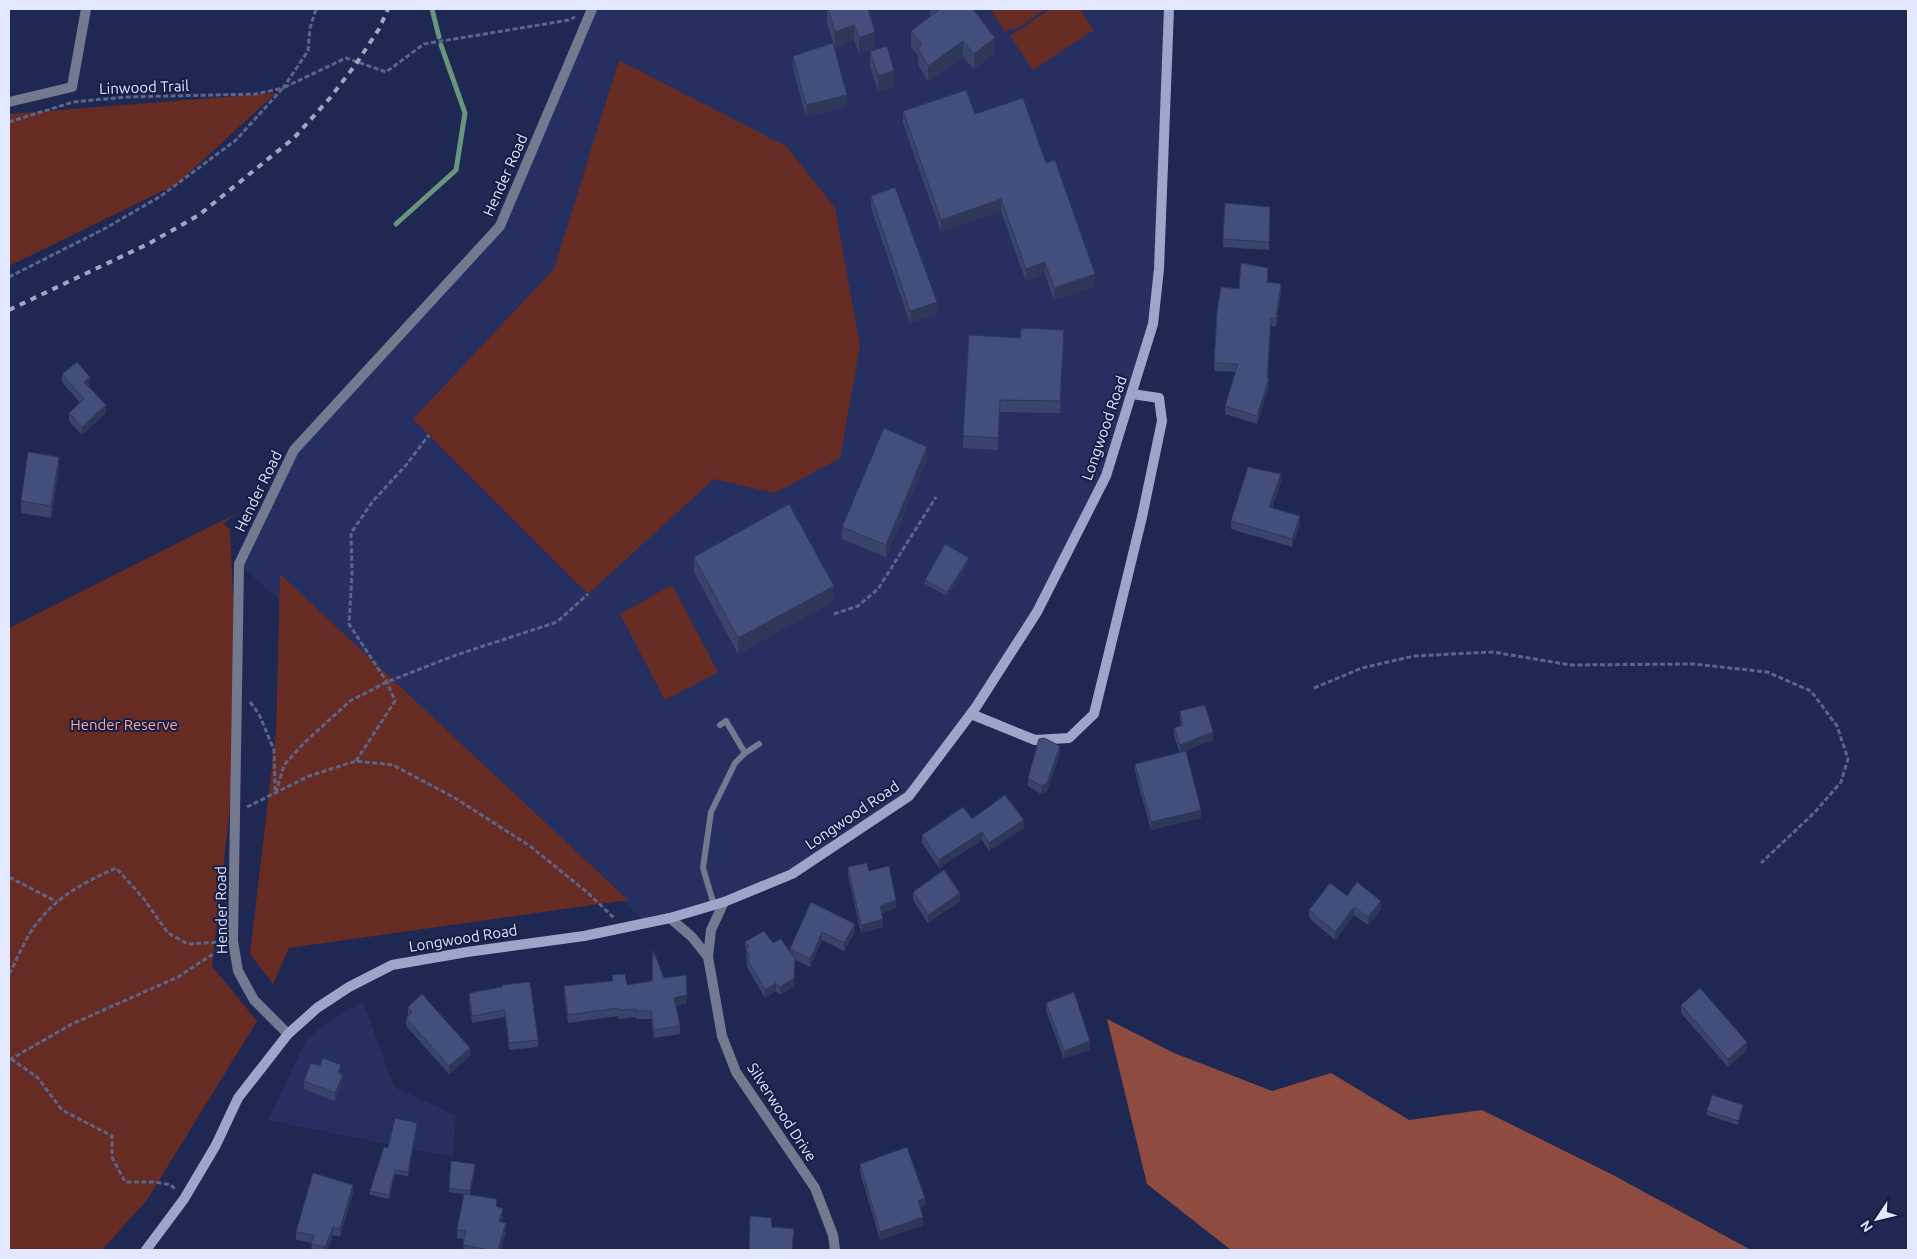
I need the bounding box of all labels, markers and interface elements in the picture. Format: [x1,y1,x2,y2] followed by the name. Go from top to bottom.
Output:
[99,77,189,97] street label: Linwood Trail
[479,131,531,219] street label: Hender Road
[1078,373,1130,483] street label: Longwood Road
[231,448,285,534] street label: Hender Road
[70,716,178,733] park label: Hender Reserve
[802,777,902,853] street label: Longwood Road
[212,866,230,954] street label: Hender Road
[408,921,518,955] street label: Longwood Road
[744,1060,820,1164] street label: Silverwood Drive
[1852,1194,1902,1244] north arrow
[1857,1218,1876,1235] text: N

